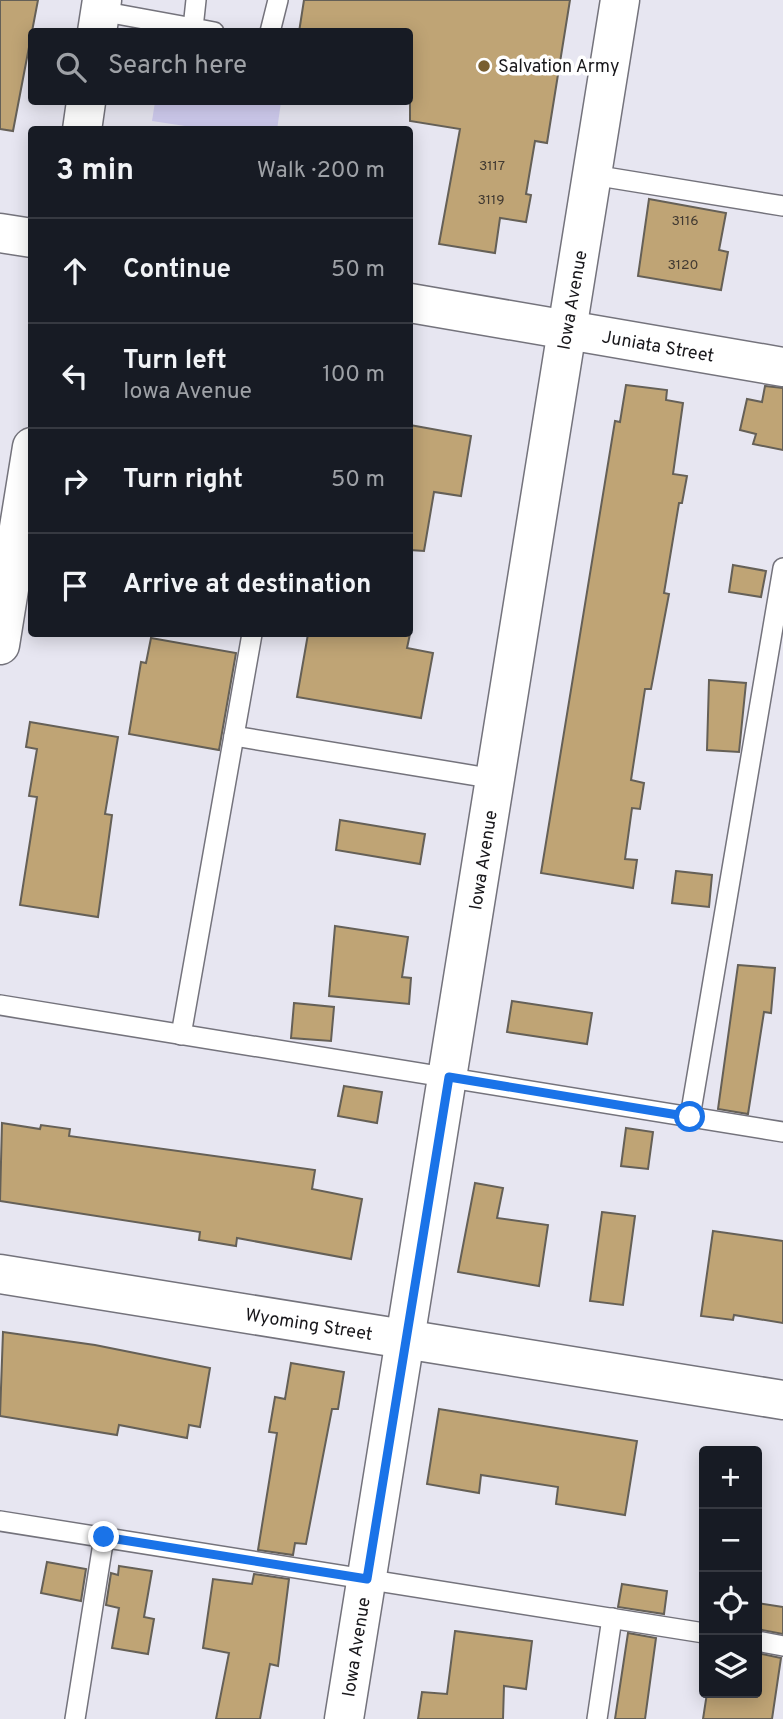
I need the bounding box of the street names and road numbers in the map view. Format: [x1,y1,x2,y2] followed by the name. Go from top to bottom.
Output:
[553,249,594,352] street label: Iowa Avenue
[600,326,716,369] street label: Juniata Street
[465,809,504,912] street label: Iowa Avenue
[244,1304,374,1347] street label: Wyoming Street
[338,1596,377,1699] street label: Iowa Avenue

